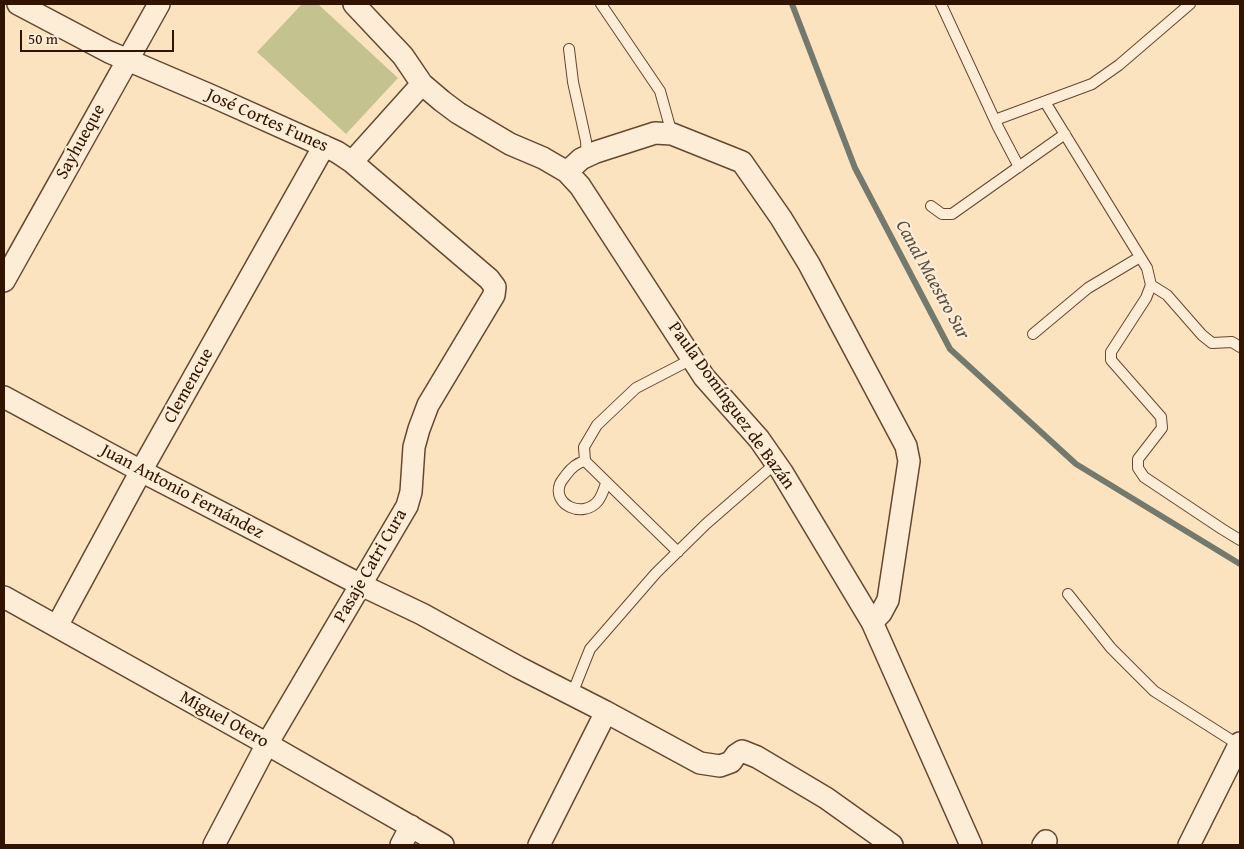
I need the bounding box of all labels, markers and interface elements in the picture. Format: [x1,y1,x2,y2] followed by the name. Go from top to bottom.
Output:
[22,20,176,52] scale bar
[28,28,58,49] text: 50 m
[203,85,331,157] street label: José Cortes Funes
[52,101,110,183] street label: Sayhueque
[890,216,974,344] water label: Canal Maestro Sur
[663,318,799,494] street label: Paula Domínguez de Bazán
[160,345,218,427] street label: Clemencue
[97,440,267,544] street label: Juan Antonio Fernández
[330,505,412,627] street label: Pasaje Catri Cura
[176,687,272,753] street label: Miguel Otero

